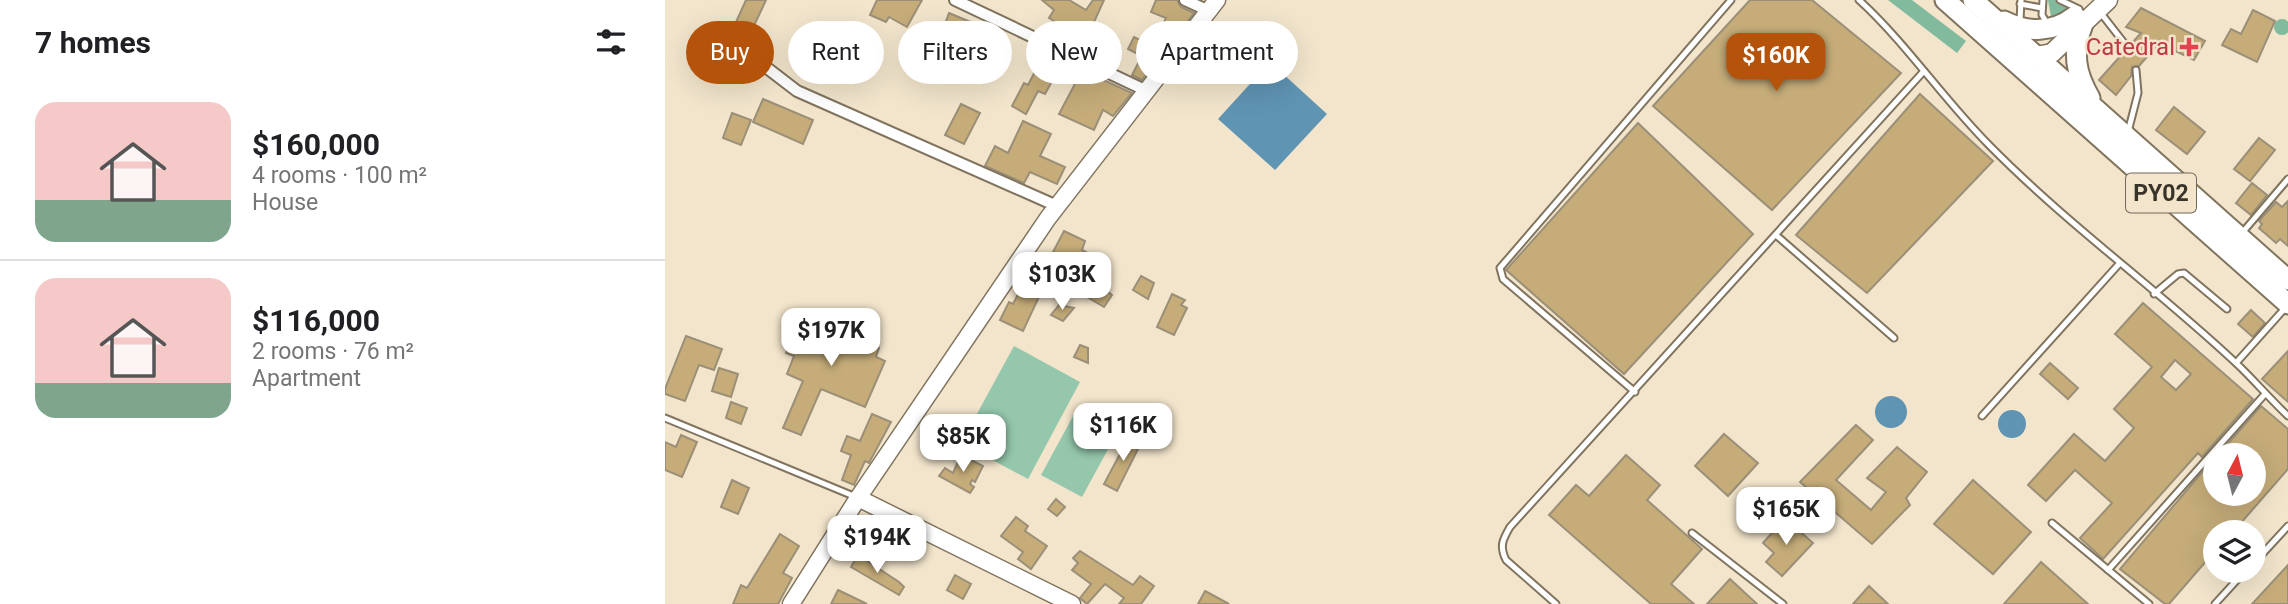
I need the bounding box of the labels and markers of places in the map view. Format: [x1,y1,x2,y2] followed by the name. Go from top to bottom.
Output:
[2086,33,2175,61] place label: Catedral
[1727,34,1825,93] pin: $160K
[2181,39,2197,55] marker: Catedral
[1013,252,1111,312] pin: $103K
[782,308,880,368] pin: $197K
[1074,404,1172,463] pin: $116K
[922,414,1004,474] pin: $85K
[1737,488,1835,547] pin: $165K
[828,516,926,575] pin: $194K

